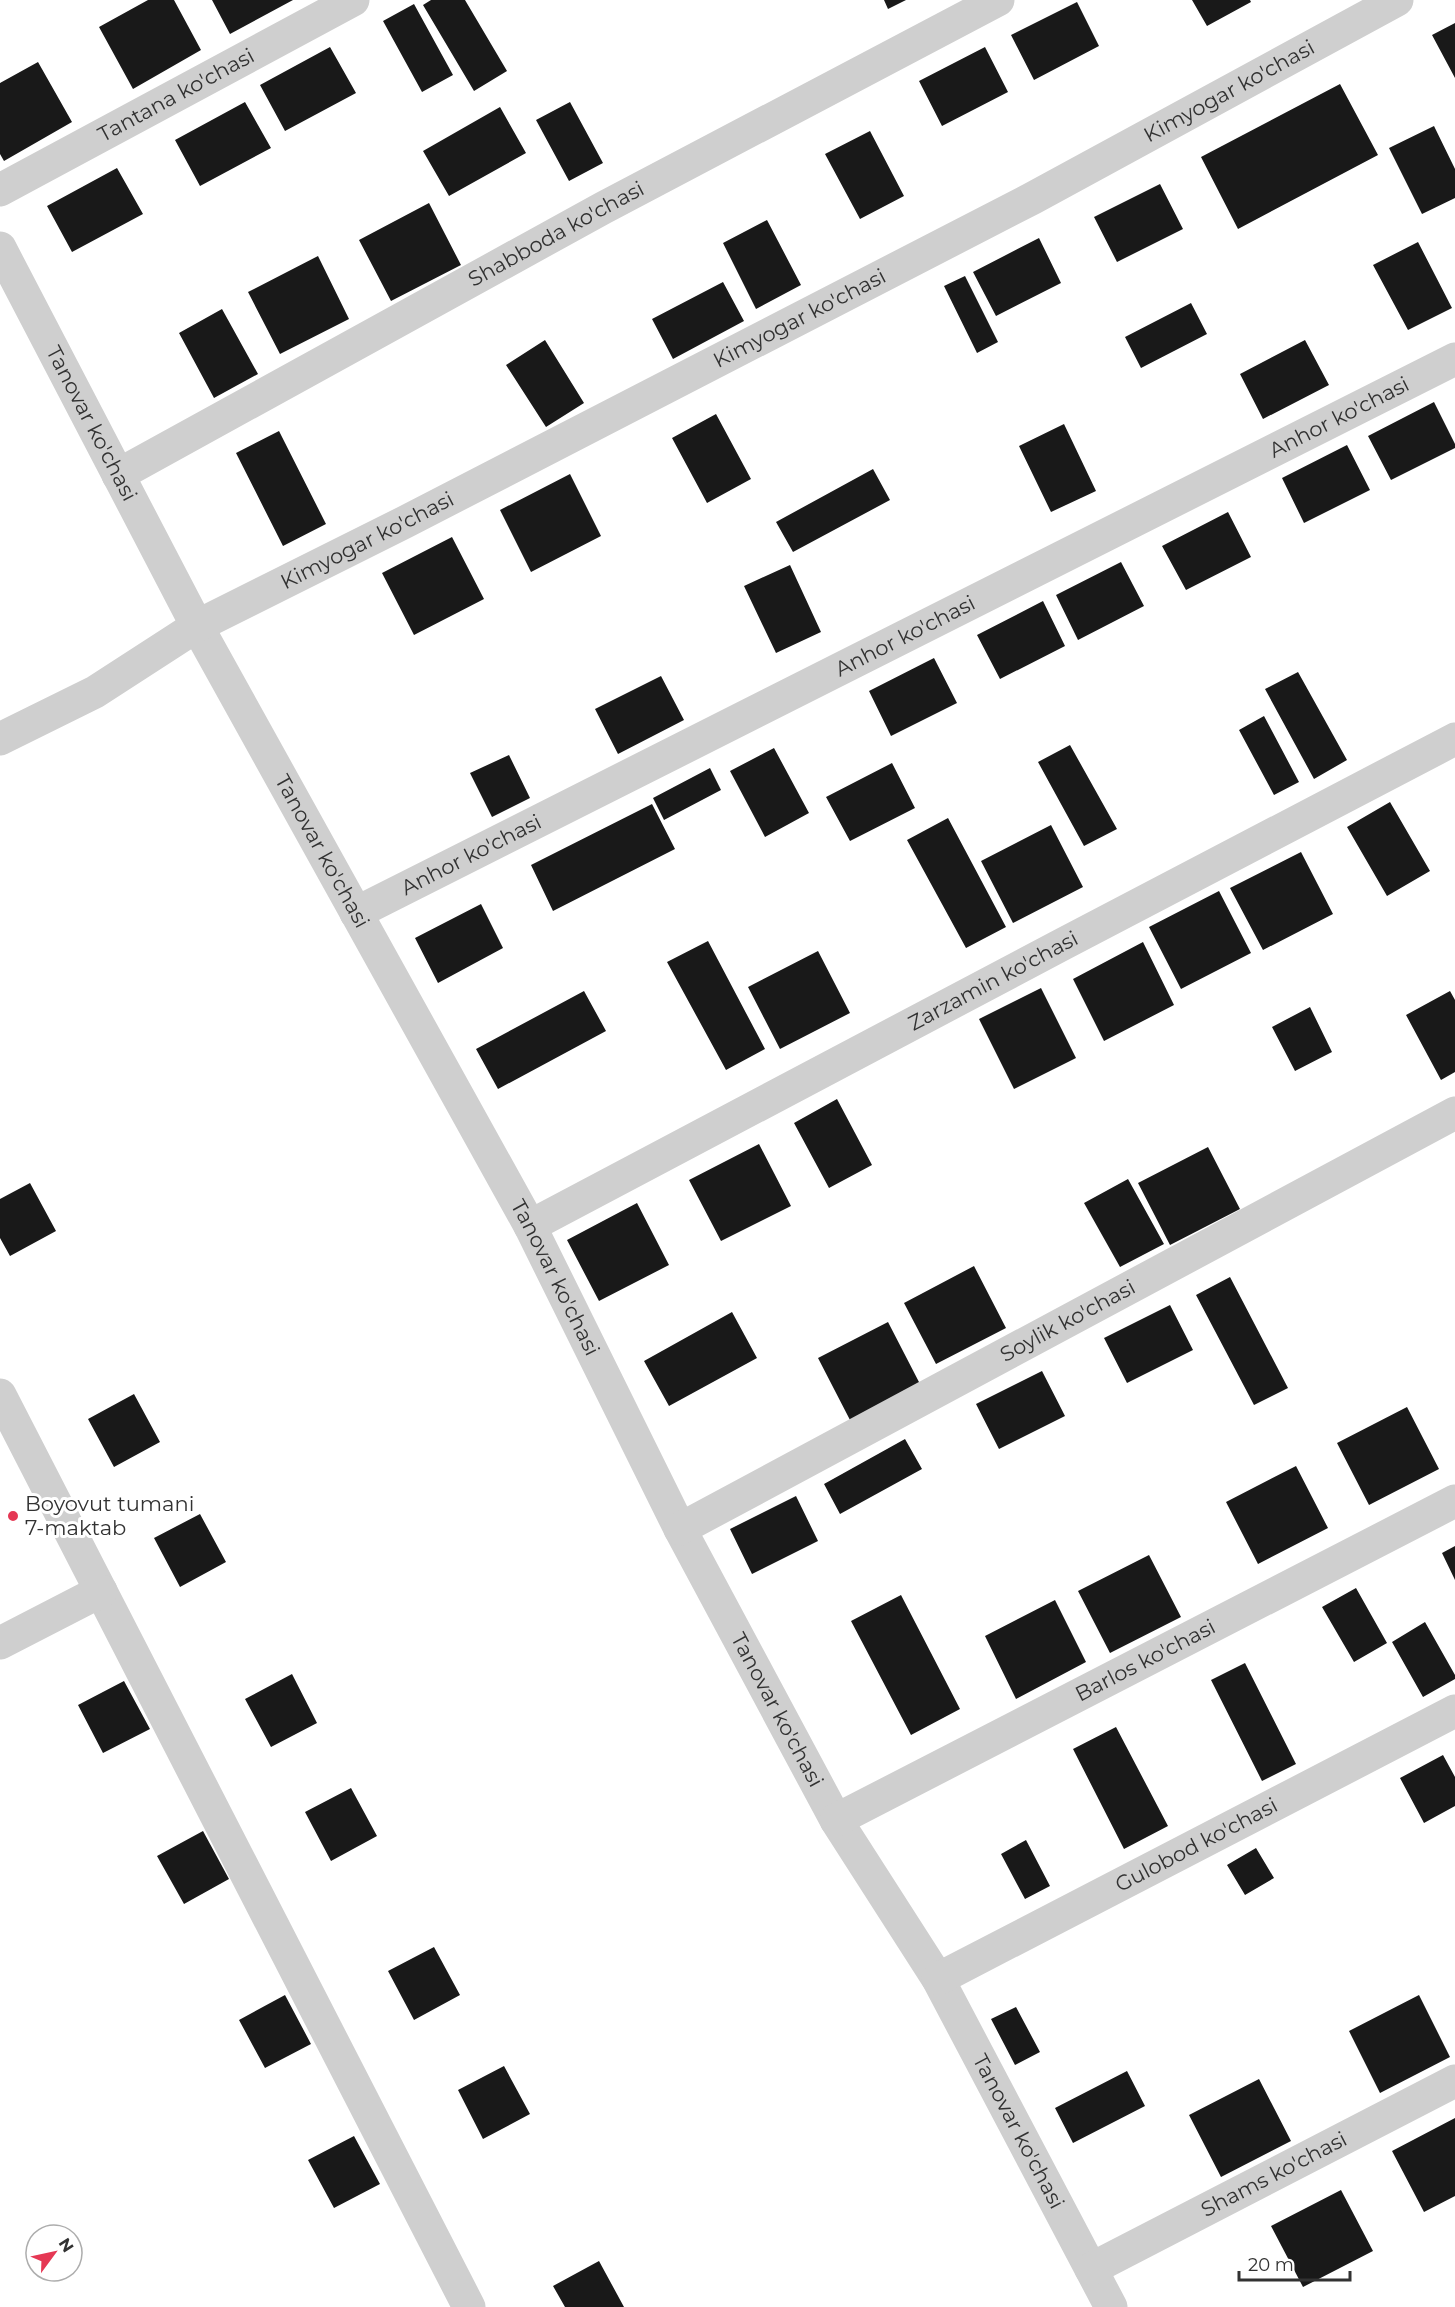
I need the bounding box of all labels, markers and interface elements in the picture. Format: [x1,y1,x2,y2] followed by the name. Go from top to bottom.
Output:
[1139,34,1319,147] street label: Kimyogar ko'chasi
[93,43,258,147] street label: Tantana ko'chasi
[464,176,648,292] street label: Shabboda ko'chasi
[709,263,890,373] street label: Kimyogar ko'chasi
[41,342,143,505] street label: Tanovar ko'chasi
[1265,371,1413,463] street label: Anhor ko'chasi
[276,486,458,594] street label: Kimyogar ko'chasi
[831,590,979,681] street label: Anhor ko'chasi
[270,770,375,932] street label: Tanovar ko'chasi
[397,809,545,900] street label: Anhor ko'chasi
[904,925,1082,1036] street label: Zarzamin ko'chasi
[506,1195,605,1360] street label: Tanovar ko'chasi
[996,1274,1139,1367] street label: Soylik ko'chasi
[25,1491,194,1540] place label: Boyovut tumani 7-maktab
[6,1509,20,1523] marker: Boyovut tumani 7-maktab
[1071,1614,1219,1707] street label: Barlos ko'chasi
[726,1628,829,1791] street label: Tanovar ko'chasi
[1111,1792,1282,1897] street label: Gulobod ko'chasi
[968,2050,1070,2213] street label: Tanovar ko'chasi
[1197,2126,1351,2222] street label: Shams ko'chasi
[24,2223,84,2283] north arrow
[55,2235,78,2256] text: N
[1239,2244,1350,2282] scale bar
[1248,2254,1294,2276] text: 20 m

